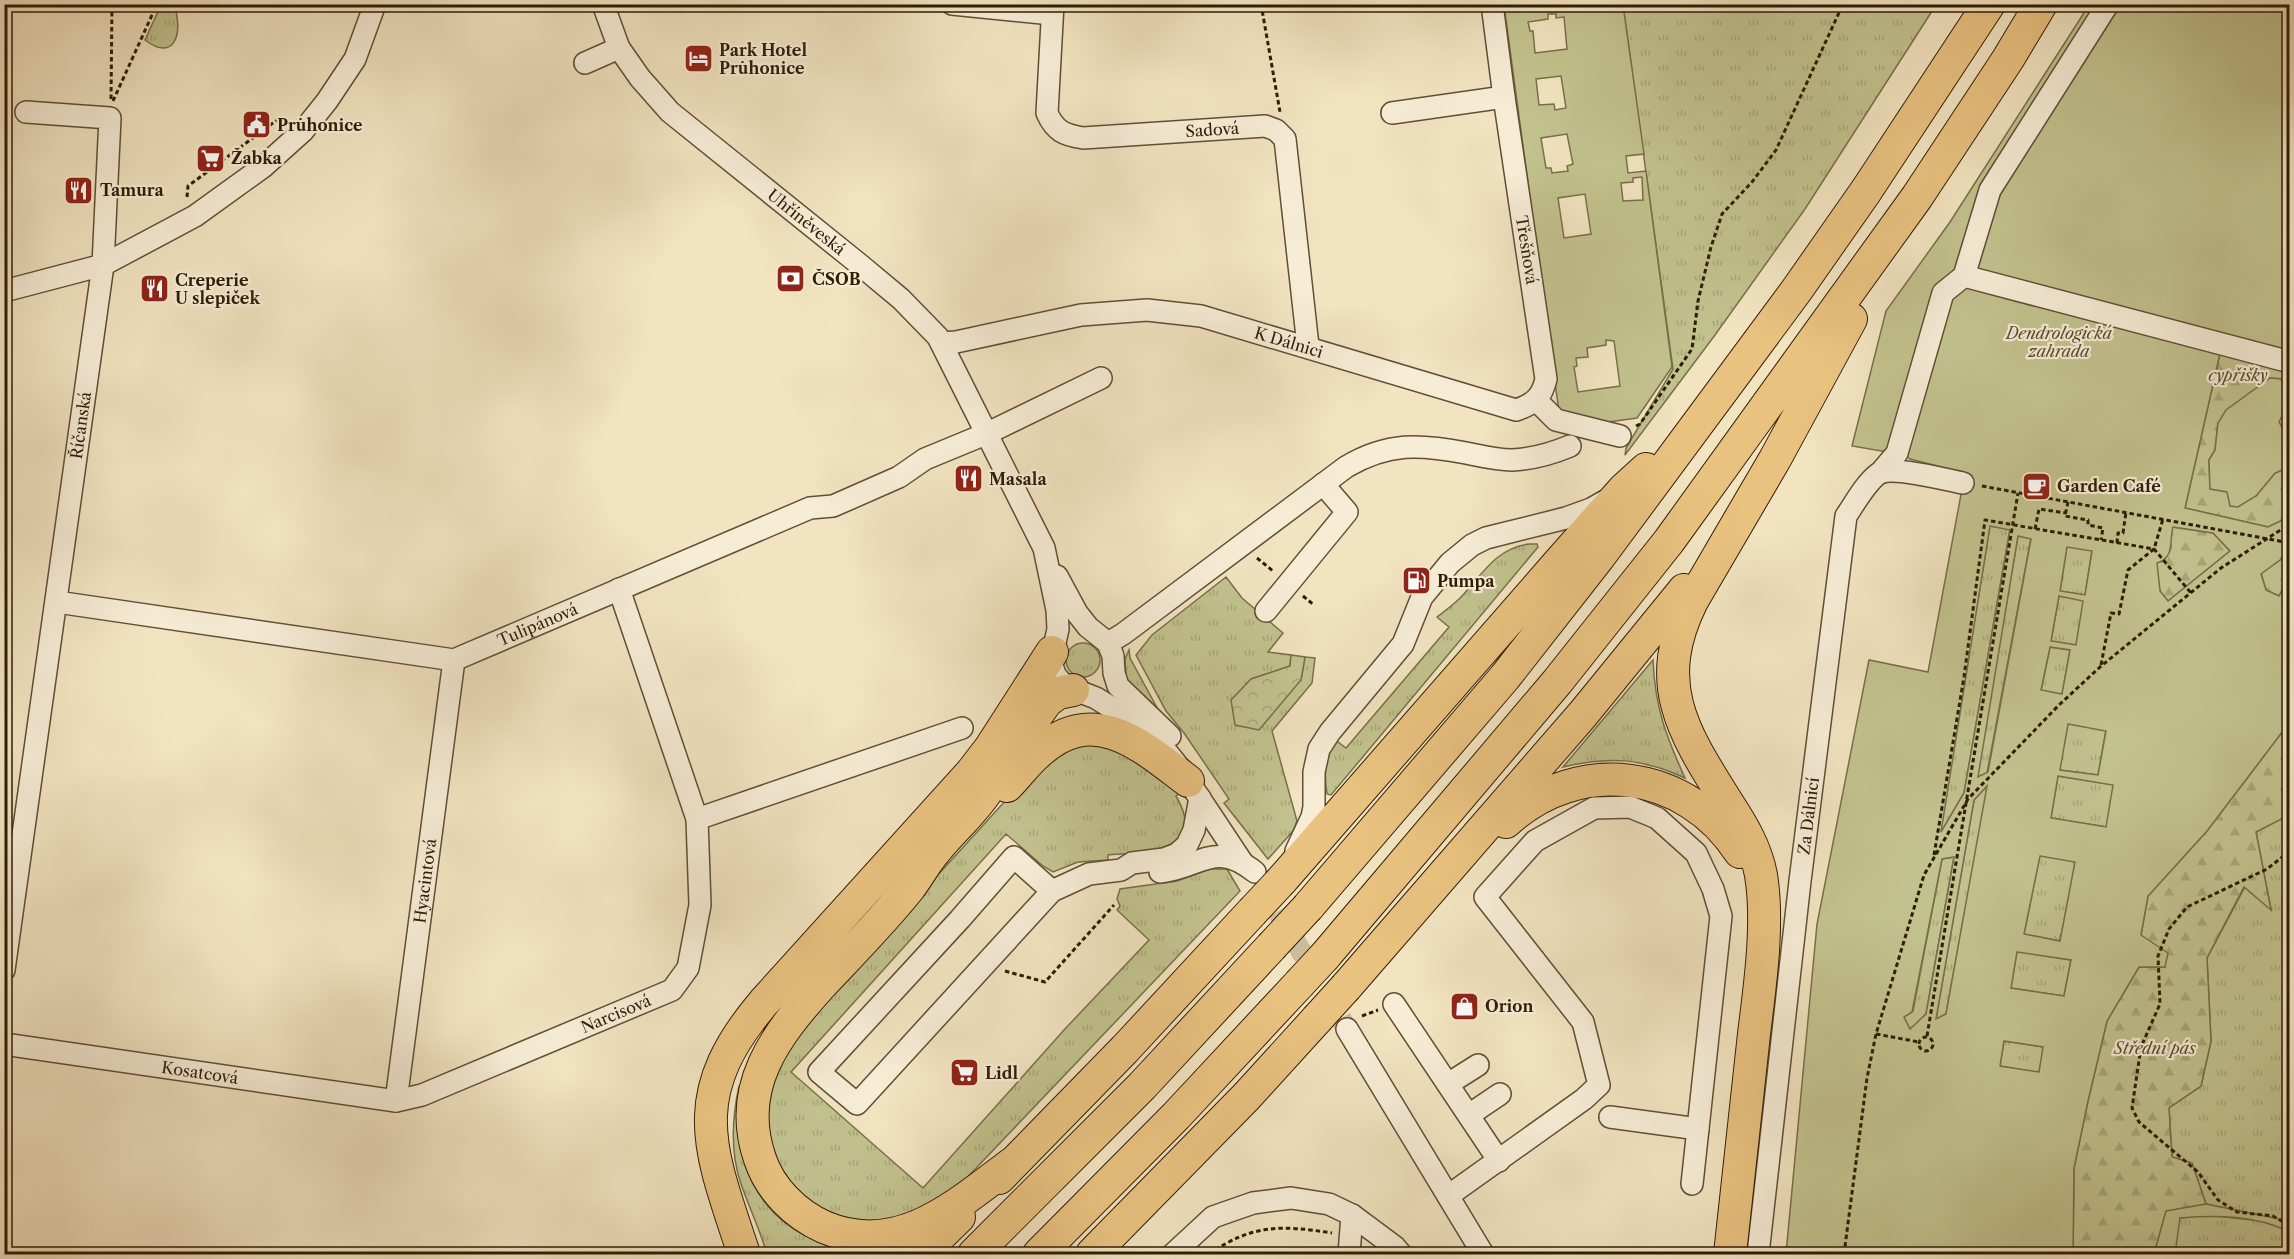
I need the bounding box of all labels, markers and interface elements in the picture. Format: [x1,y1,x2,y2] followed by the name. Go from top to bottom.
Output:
[719,40,807,78] place label: Park Hotel Průhonice
[682,43,714,75] hotel icon: Park Hotel Průhonice
[240,109,272,141] public building icon: Průhonice
[277,115,363,135] place label: Průhonice
[1185,118,1240,141] street label: Sadová
[194,142,226,174] supermarket icon: Žabka
[231,147,283,168] place label: Žabka
[63,174,95,206] restaurant icon: Tamura
[100,180,164,200] place label: Tamura
[764,184,850,259] street label: Uhříněveská
[1512,214,1542,286] street label: Třešňová
[775,263,807,295] bank icon: ČSOB
[812,268,861,289] place label: ČSOB
[175,270,260,308] place label: Creperie U slepiček
[138,273,170,305] restaurant icon: Creperie U slepiček
[1252,322,1326,362] street label: K Dálnici
[2004,323,2112,361] park label: Dendrologická zahrada
[2208,365,2268,385] park label: cypřišky
[65,390,95,460] street label: Říčanská
[952,463,984,495] restaurant icon: Masala
[989,469,1047,489] place label: Masala
[2020,470,2052,502] cafe icon: Garden Café
[2057,476,2161,496] place label: Garden Café
[1400,565,1432,597] fuel station icon: Pumpa
[1437,571,1495,591] place label: Pumpa
[494,598,581,650] street label: Tulipánová
[1793,776,1823,856] street label: Za Dálnicí
[409,837,440,924] street label: Hyacintová
[578,990,654,1037] street label: Narcisová
[1448,990,1480,1022] shop icon: Orion
[1485,996,1533,1016] place label: Orion
[2113,1038,2196,1058] park label: Střední pás
[160,1057,240,1088] street label: Kosatcová
[948,1057,980,1089] supermarket icon: Lidl
[985,1063,1018,1083] place label: Lidl

